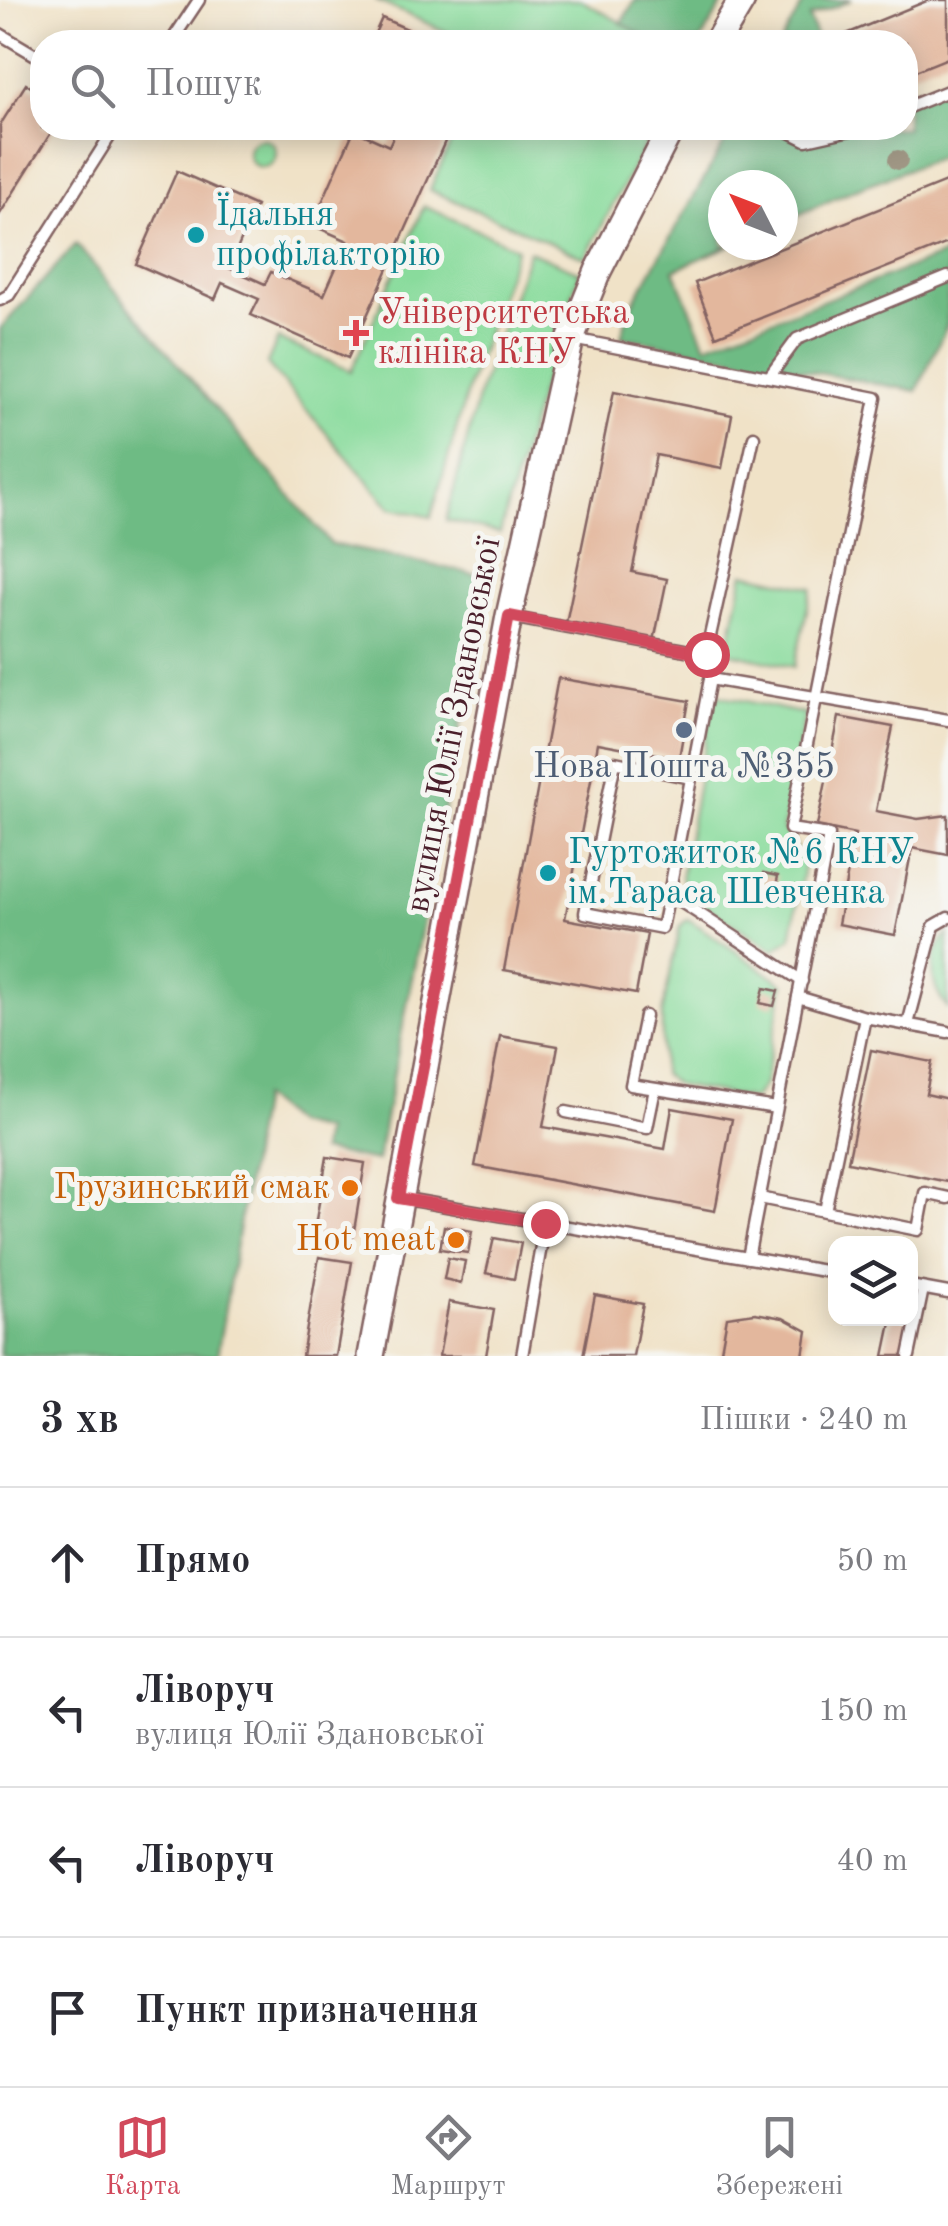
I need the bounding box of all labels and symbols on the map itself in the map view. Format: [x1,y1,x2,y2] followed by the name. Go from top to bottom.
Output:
[708,170,798,260] north arrow
[216,192,441,274] place label: Їдальня профілакторію
[185,224,207,246] marker: Їдальня профілакторію
[378,296,629,371] place label: Університетська клініка КНУ
[343,320,369,346] marker: Університетська клініка КНУ
[400,534,508,916] street label: вулиця Юлії Здановської
[684,632,730,678] route start
[673,719,695,741] marker: Нова Пошта №355
[533,750,835,785] place label: Нова Пошта №355
[568,836,914,911] place label: Гуртожиток №6 КНУ ім.Тараса Шевченка
[537,862,559,884] marker: Гуртожиток №6 КНУ ім.Тараса Шевченка
[53,1171,330,1206] place label: Грузинський смак
[339,1177,361,1199] marker: Грузинський смак
[523,1201,569,1247] route end
[296,1223,436,1258] place label: Hot meat
[445,1229,467,1251] marker: Hot meat

